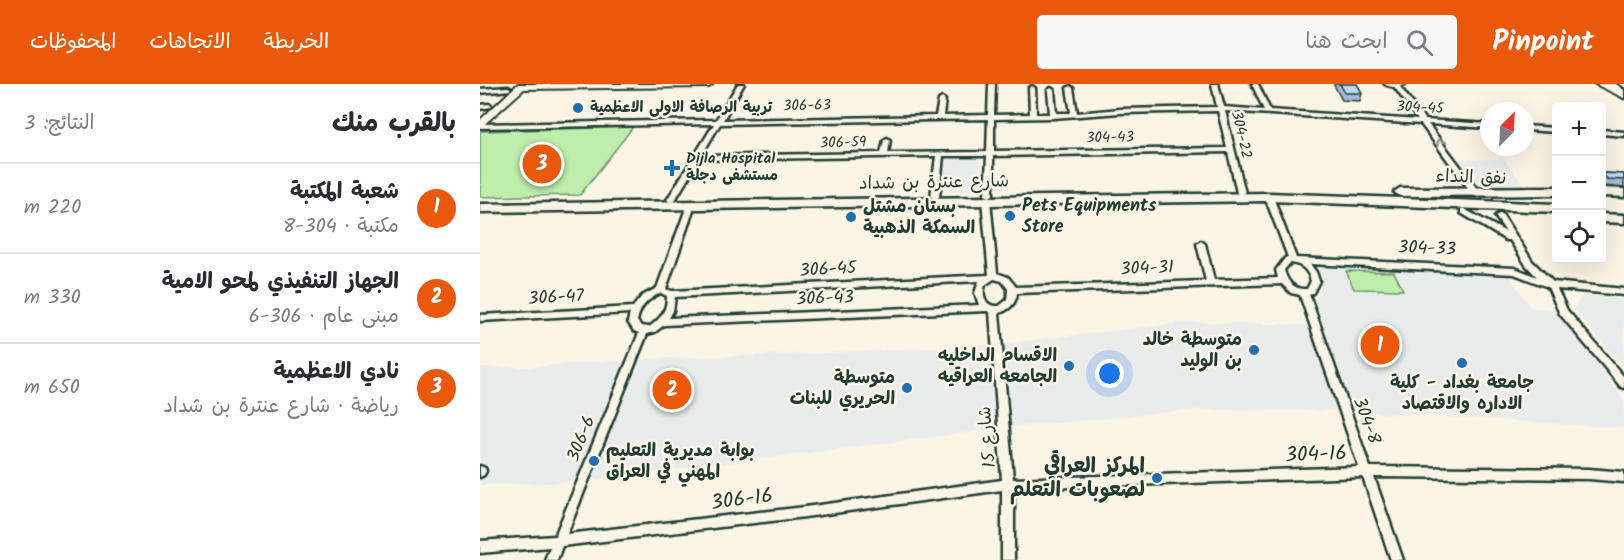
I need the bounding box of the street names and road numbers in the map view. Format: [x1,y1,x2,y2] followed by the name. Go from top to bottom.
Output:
[783,94,832,118] street label: 306-63
[1396,95,1445,121] street label: 304-45
[1224,109,1258,161] street label: 304-22
[1086,126,1135,150] street label: 304-43
[819,131,867,155] street label: 306-59
[1435,162,1507,194] street label: نفق النداء
[859,167,1009,199] street label: شارع عنترة بن شداد
[1398,233,1456,265] street label: 304-33
[799,254,859,286] street label: 306-45
[1120,254,1174,284] street label: 304-31
[527,282,585,314] street label: 306-47
[796,284,854,314] street label: 306-43
[1344,393,1388,449] street label: 304-8
[971,405,1005,469] street label: شارع 15
[560,412,604,466] street label: 306-6
[1284,437,1348,473] street label: 304-16
[709,480,775,520] street label: 306-16

